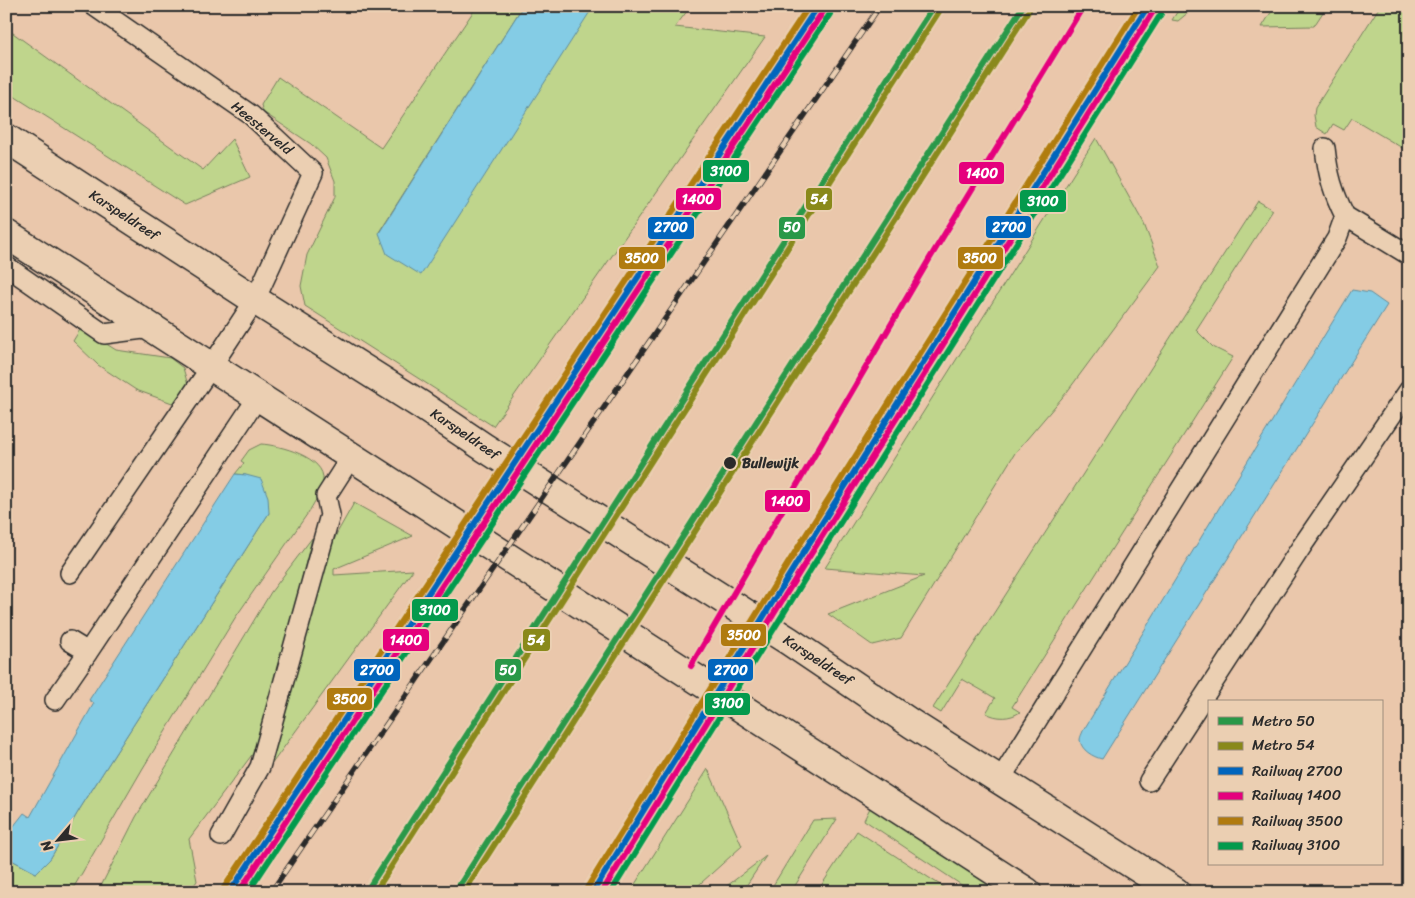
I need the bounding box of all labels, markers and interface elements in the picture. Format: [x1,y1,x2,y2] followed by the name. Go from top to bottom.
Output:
[225,95,300,163] street label: Heesterveld
[702,159,750,183] line badge: 3100
[709,159,742,184] text: 3100
[958,161,1005,185] line badge: 1400
[966,161,998,186] text: 1400
[84,183,166,248] street label: Karspeldreef
[675,187,722,211] line badge: 1400
[682,187,714,212] text: 1400
[805,187,833,211] line badge: 54
[810,187,828,212] text: 54
[1019,189,1067,213] line badge: 3100
[1026,189,1059,214] text: 3100
[653,215,688,240] text: 2700
[783,215,801,240] text: 50
[985,215,1032,239] line badge: 2700
[991,215,1026,240] text: 2700
[647,216,695,240] line badge: 2700
[778,216,806,240] line badge: 50
[618,246,666,270] line badge: 3500
[624,246,659,271] text: 3500
[957,246,1004,270] line badge: 3500
[962,246,997,271] text: 3500
[425,401,506,468] street label: Karspeldreef
[742,451,800,476] place label: Bullewijk
[722,455,738,471] marker: Bullewijk
[764,489,811,513] line badge: 1400
[771,489,803,514] text: 1400
[411,598,459,622] line badge: 3100
[418,598,451,623] text: 3100
[720,623,767,647] line badge: 3500
[726,623,761,648] text: 3500
[382,628,430,652] line badge: 1400
[390,628,422,653] text: 1400
[522,628,551,652] line badge: 54
[527,628,545,653] text: 54
[778,628,860,693] street label: Karspeldreef
[353,658,401,682] line badge: 2700
[359,658,394,683] text: 2700
[494,658,522,682] line badge: 50
[499,658,517,683] text: 50
[707,658,754,682] line badge: 2700
[713,658,748,683] text: 2700
[326,687,373,711] line badge: 3500
[332,687,367,712] text: 3500
[711,691,744,716] text: 3100
[704,692,751,716] line badge: 3100
[1208,700,1382,866] legend
[1252,708,1315,734] text: Metro 50
[1252,732,1315,758] text: Metro 54
[1252,758,1343,784] text: Railway 2700
[1252,782,1341,808] text: Railway 1400
[1252,808,1343,834] text: Railway 3500
[32,816,82,866] north arrow
[1252,832,1340,858] text: Railway 3100
[34,835,61,857] text: N

